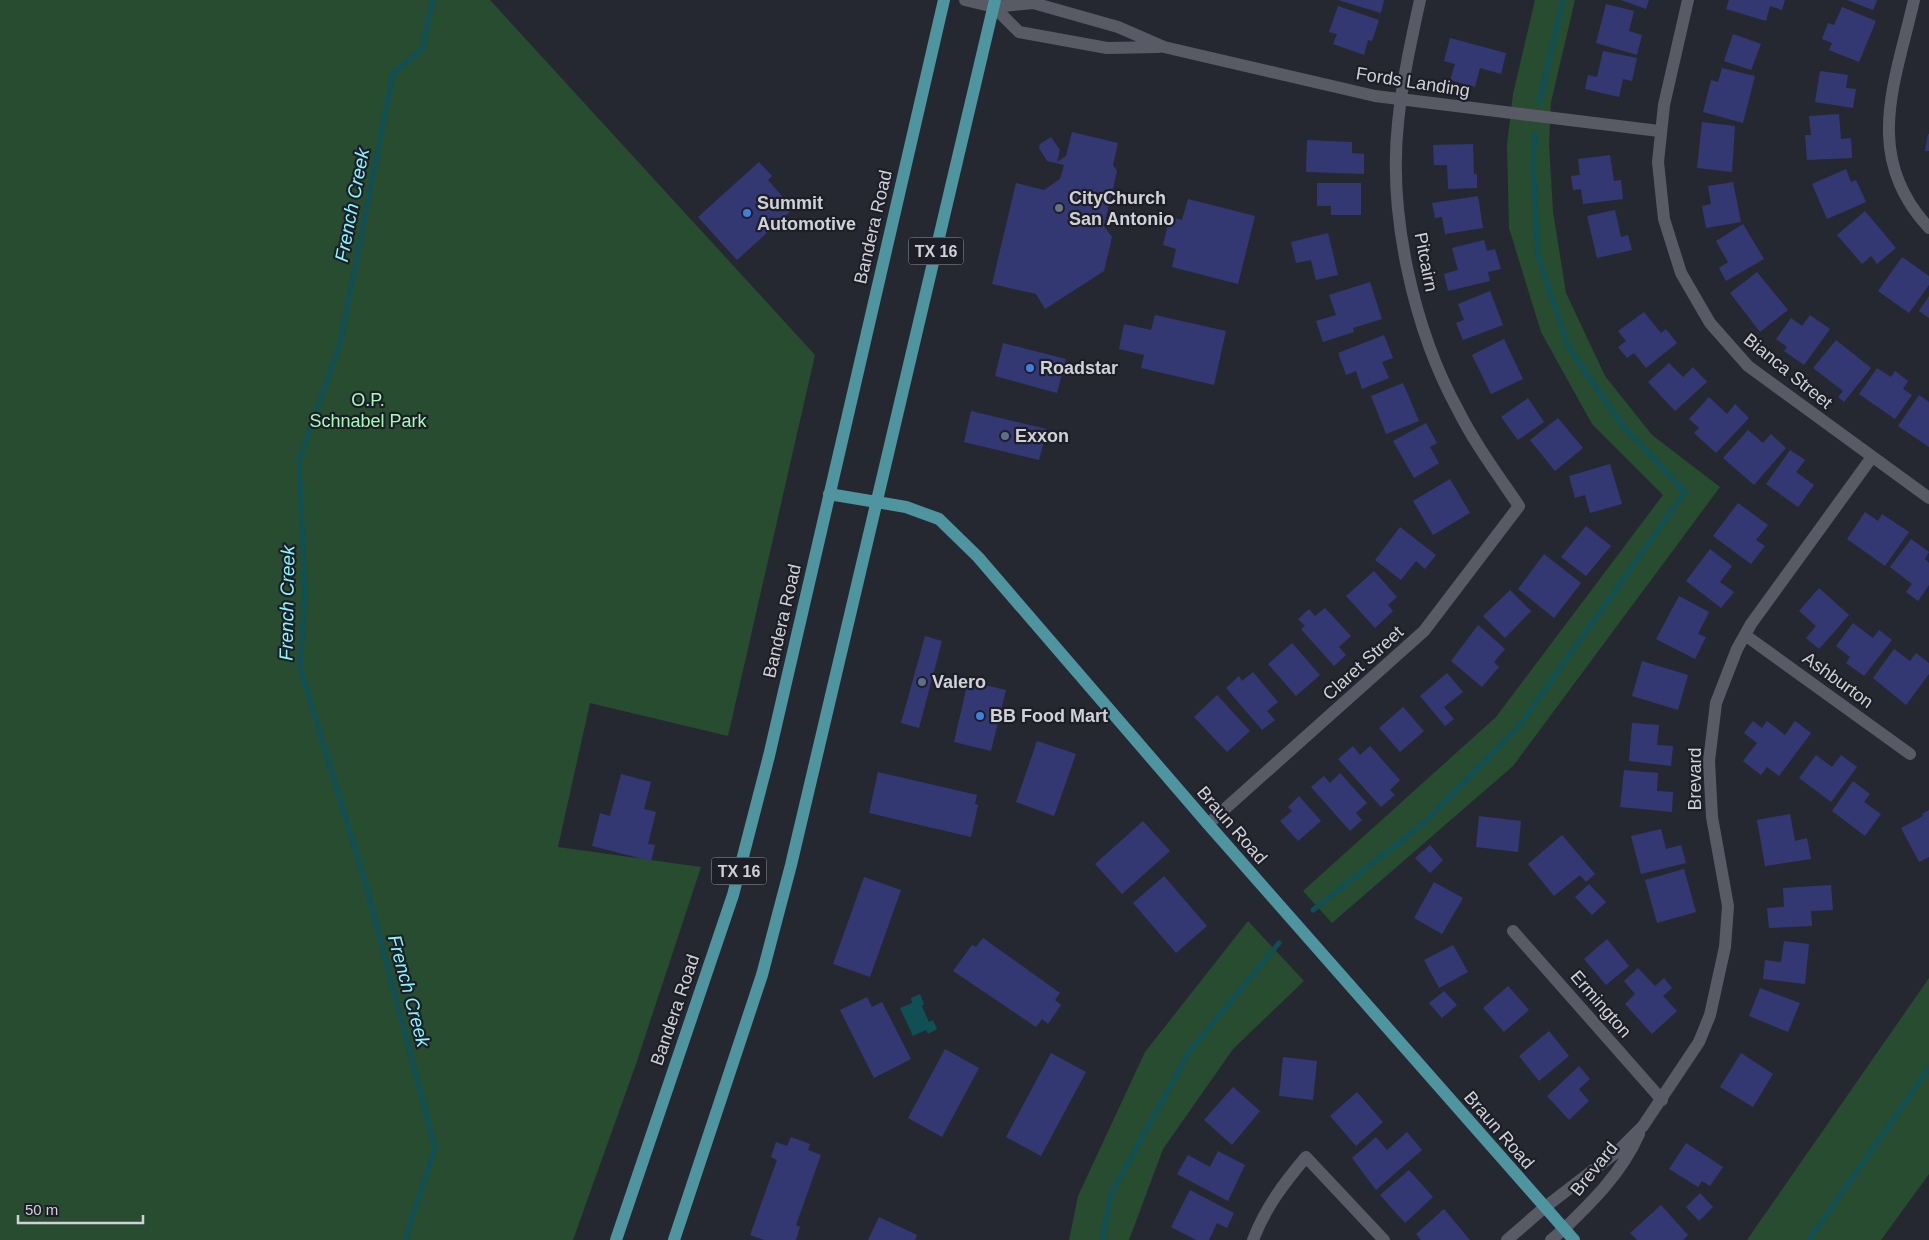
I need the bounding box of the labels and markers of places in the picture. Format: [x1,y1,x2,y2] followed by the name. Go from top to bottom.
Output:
[1069,188,1174,229] place label: CityChurch San Antonio
[757,193,856,234] place label: Summit Automotive
[1053,202,1065,214] marker: CityChurch San Antonio
[741,207,753,219] marker: Summit Automotive
[1040,358,1118,378] place label: Roadstar
[1024,362,1036,374] marker: Roadstar
[1015,426,1069,446] place label: Exxon
[999,430,1011,442] marker: Exxon
[932,672,986,692] place label: Valero
[916,676,928,688] marker: Valero
[990,706,1108,726] place label: BB Food Mart
[974,710,986,722] marker: BB Food Mart

